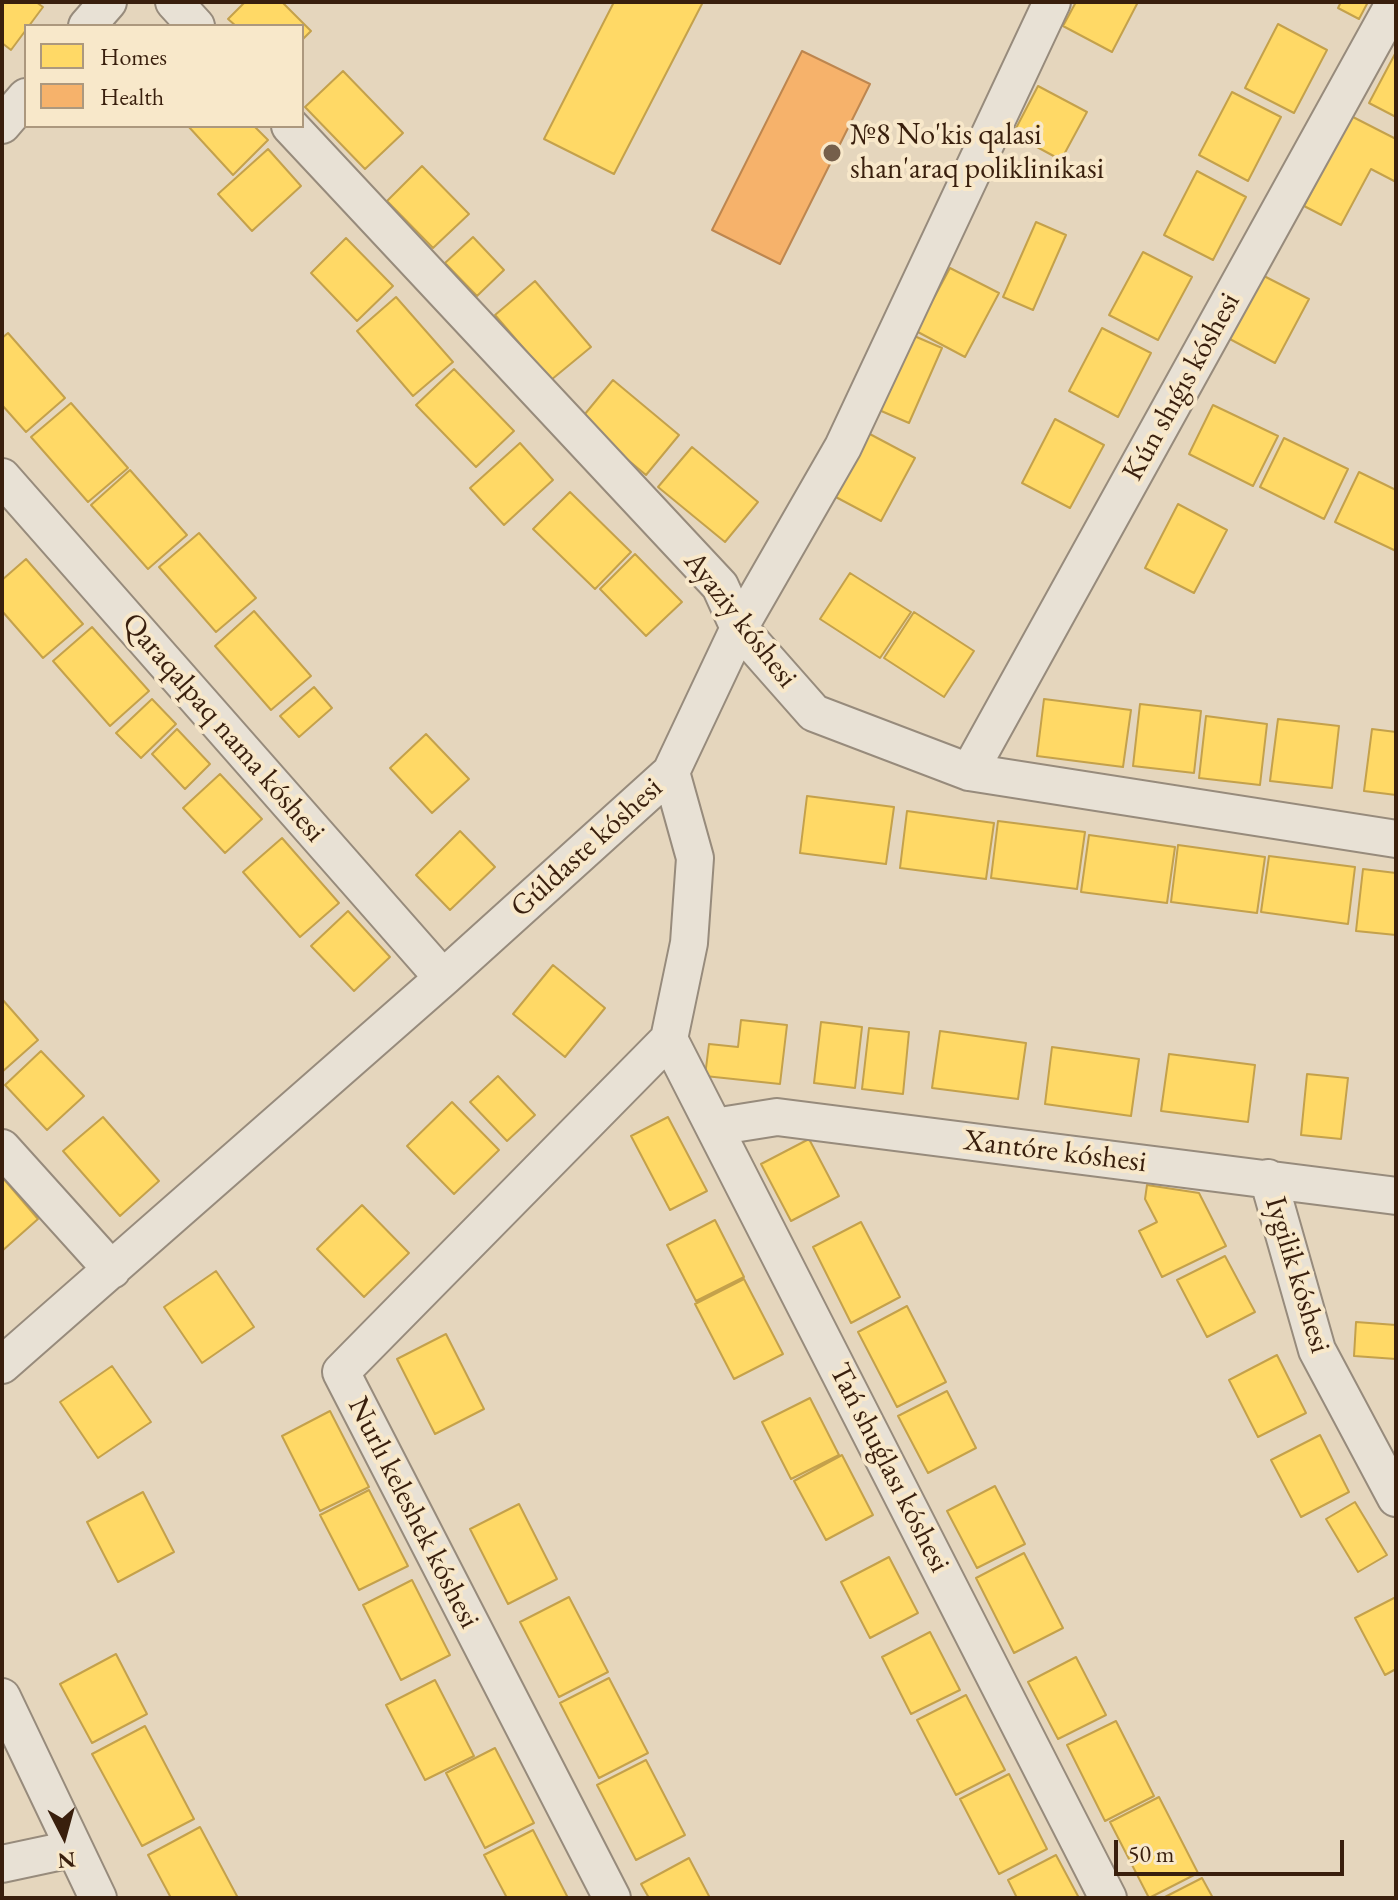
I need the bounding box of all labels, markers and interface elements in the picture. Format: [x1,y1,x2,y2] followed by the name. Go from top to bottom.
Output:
[24,24,304,128] legend
[100,41,167,72] text: Homes
[100,81,164,112] text: Health
[850,118,1104,188] place label: №8 No'kis qalasi shan'araq poliklinikasi
[821,142,843,164] marker: №8 No'kis qalasi shan'araq poliklinikasi
[1115,287,1249,487] street label: Kún shıǵıs kóshesi
[676,545,804,695] street label: Ayaziy kóshesi
[114,606,332,850] street label: Qaraqalpaq nama kóshesi
[504,771,670,925] street label: Gúldaste kóshesi
[962,1123,1148,1181] street label: Xantóre kóshesi
[1256,1193,1338,1357] street label: Iygilik kóshesi
[821,1357,957,1579] street label: Tań shuǵlası kóshesi
[339,1391,487,1635] street label: Nurlı keleshek kóshesi
[24,1796,104,1876] north arrow
[1118,1824,1348,1874] scale bar
[1128,1838,1175,1869] text: 50 m
[56,1845,77,1876] text: N

